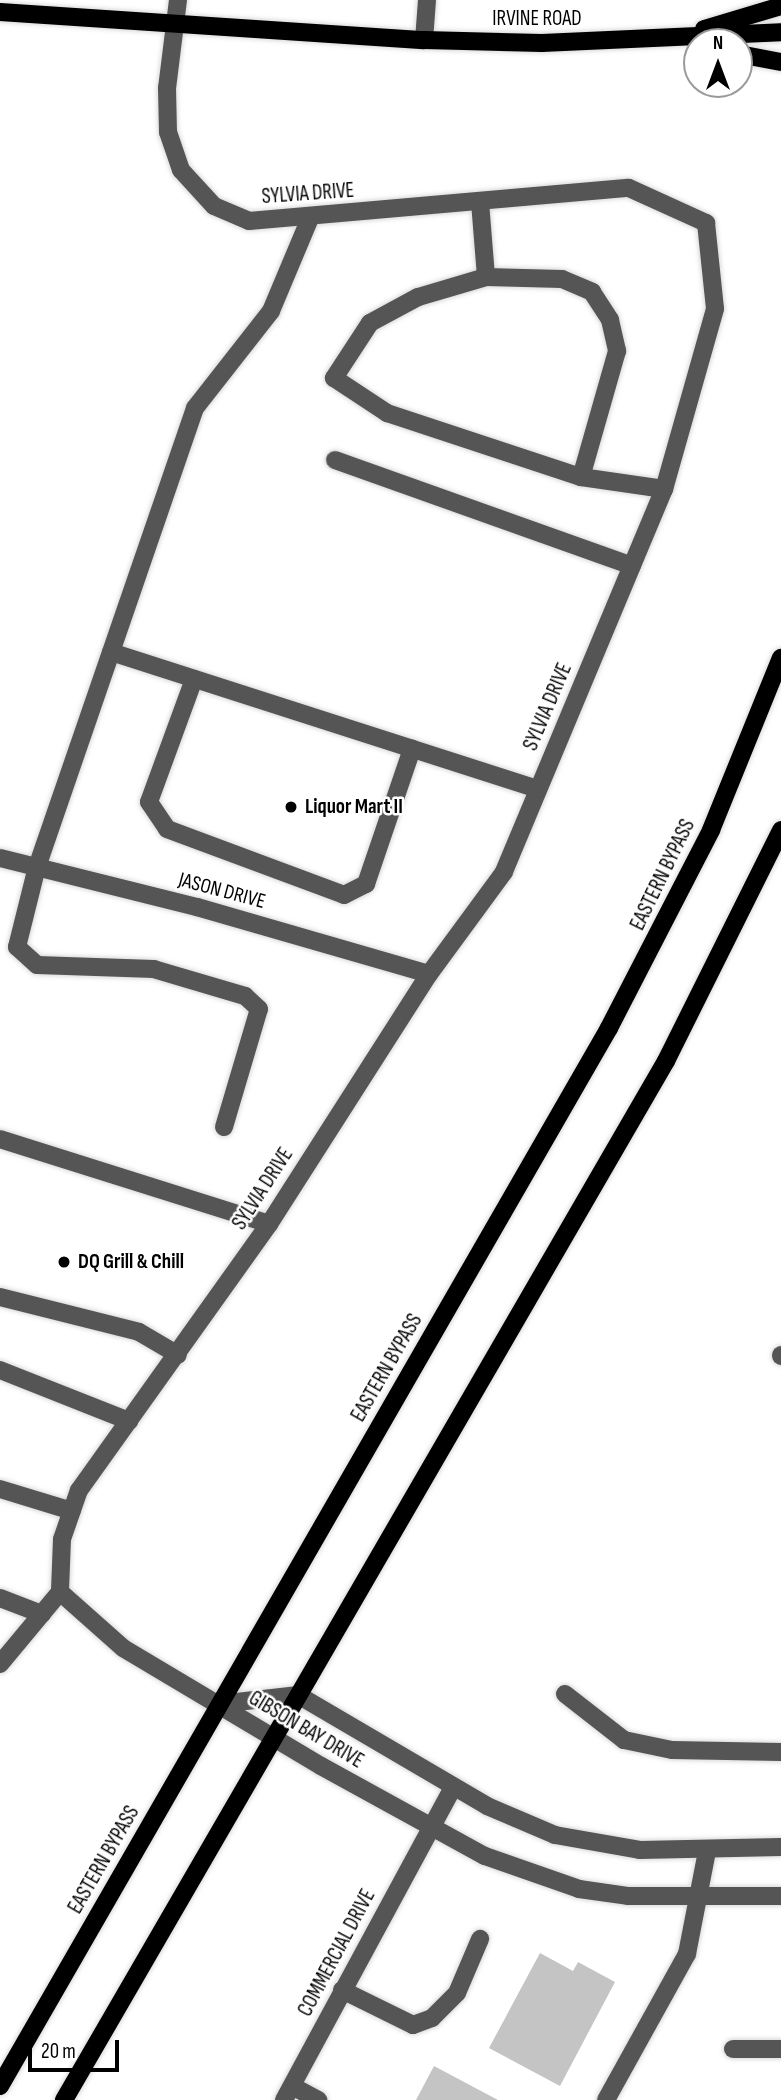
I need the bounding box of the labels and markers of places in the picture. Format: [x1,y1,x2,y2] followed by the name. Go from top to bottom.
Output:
[305,794,403,820] place label: Liquor Mart II
[283,799,299,815] marker: Liquor Mart II
[78,1249,184,1275] place label: DQ Grill & Chill
[56,1254,72,1270] marker: DQ Grill & Chill

